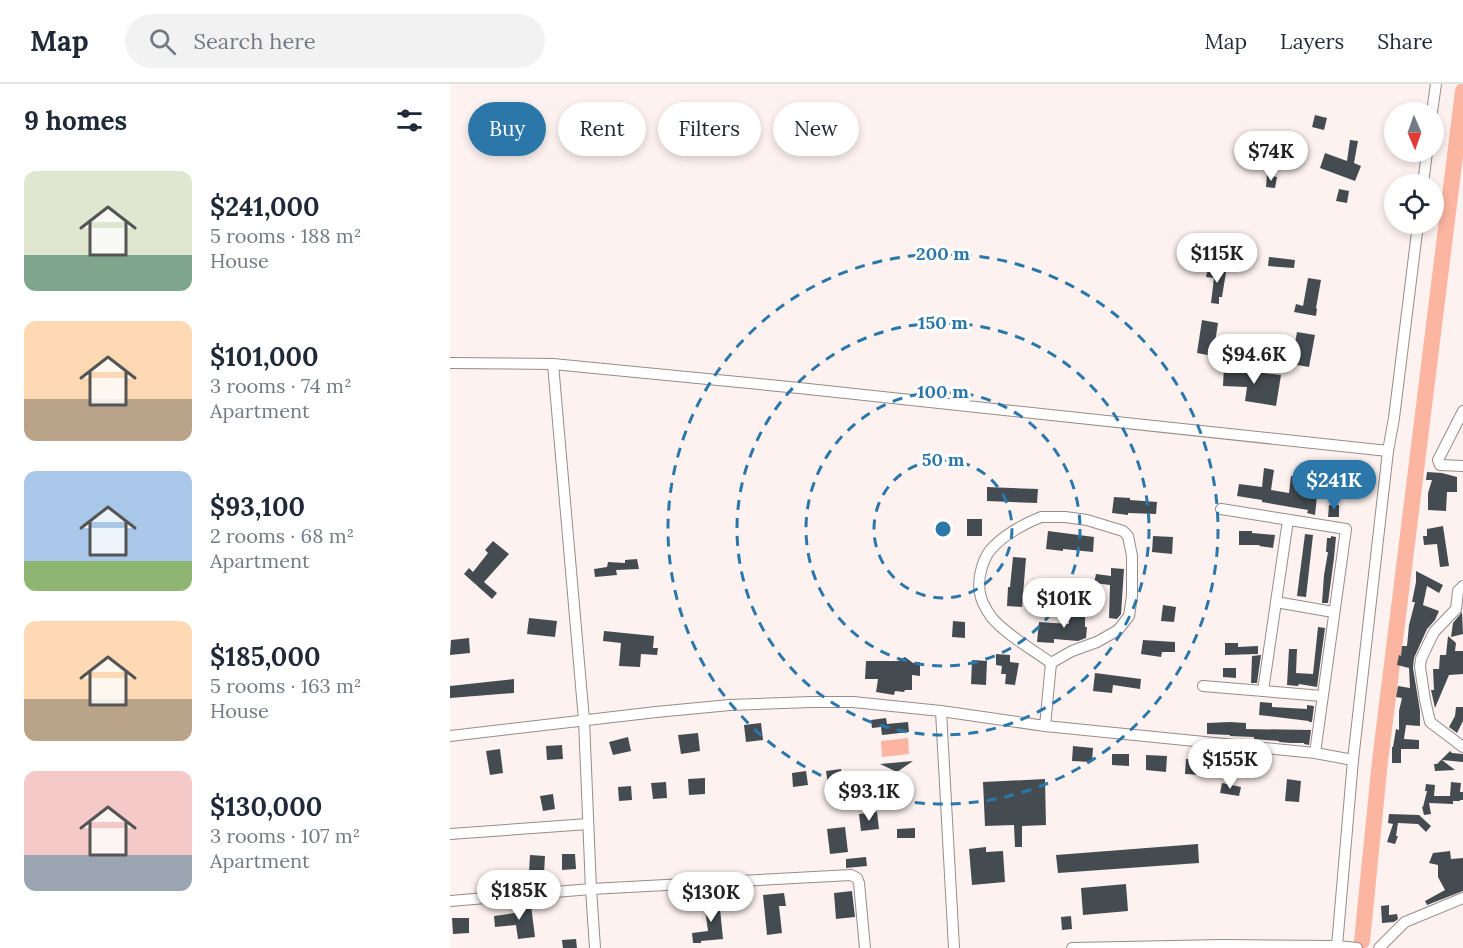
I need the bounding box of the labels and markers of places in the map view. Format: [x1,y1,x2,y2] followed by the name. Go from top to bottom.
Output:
[1235,131,1307,182] pin: $74K
[1175,233,1259,284] pin: $115K
[1205,334,1303,385] pin: $94.6K
[1292,460,1376,511] pin: $241K
[933,519,953,539] centre of rings
[1022,578,1106,629] pin: $101K
[1188,739,1272,790] pin: $155K
[820,771,918,822] pin: $93.1K
[477,870,561,921] pin: $185K
[669,872,753,923] pin: $130K

